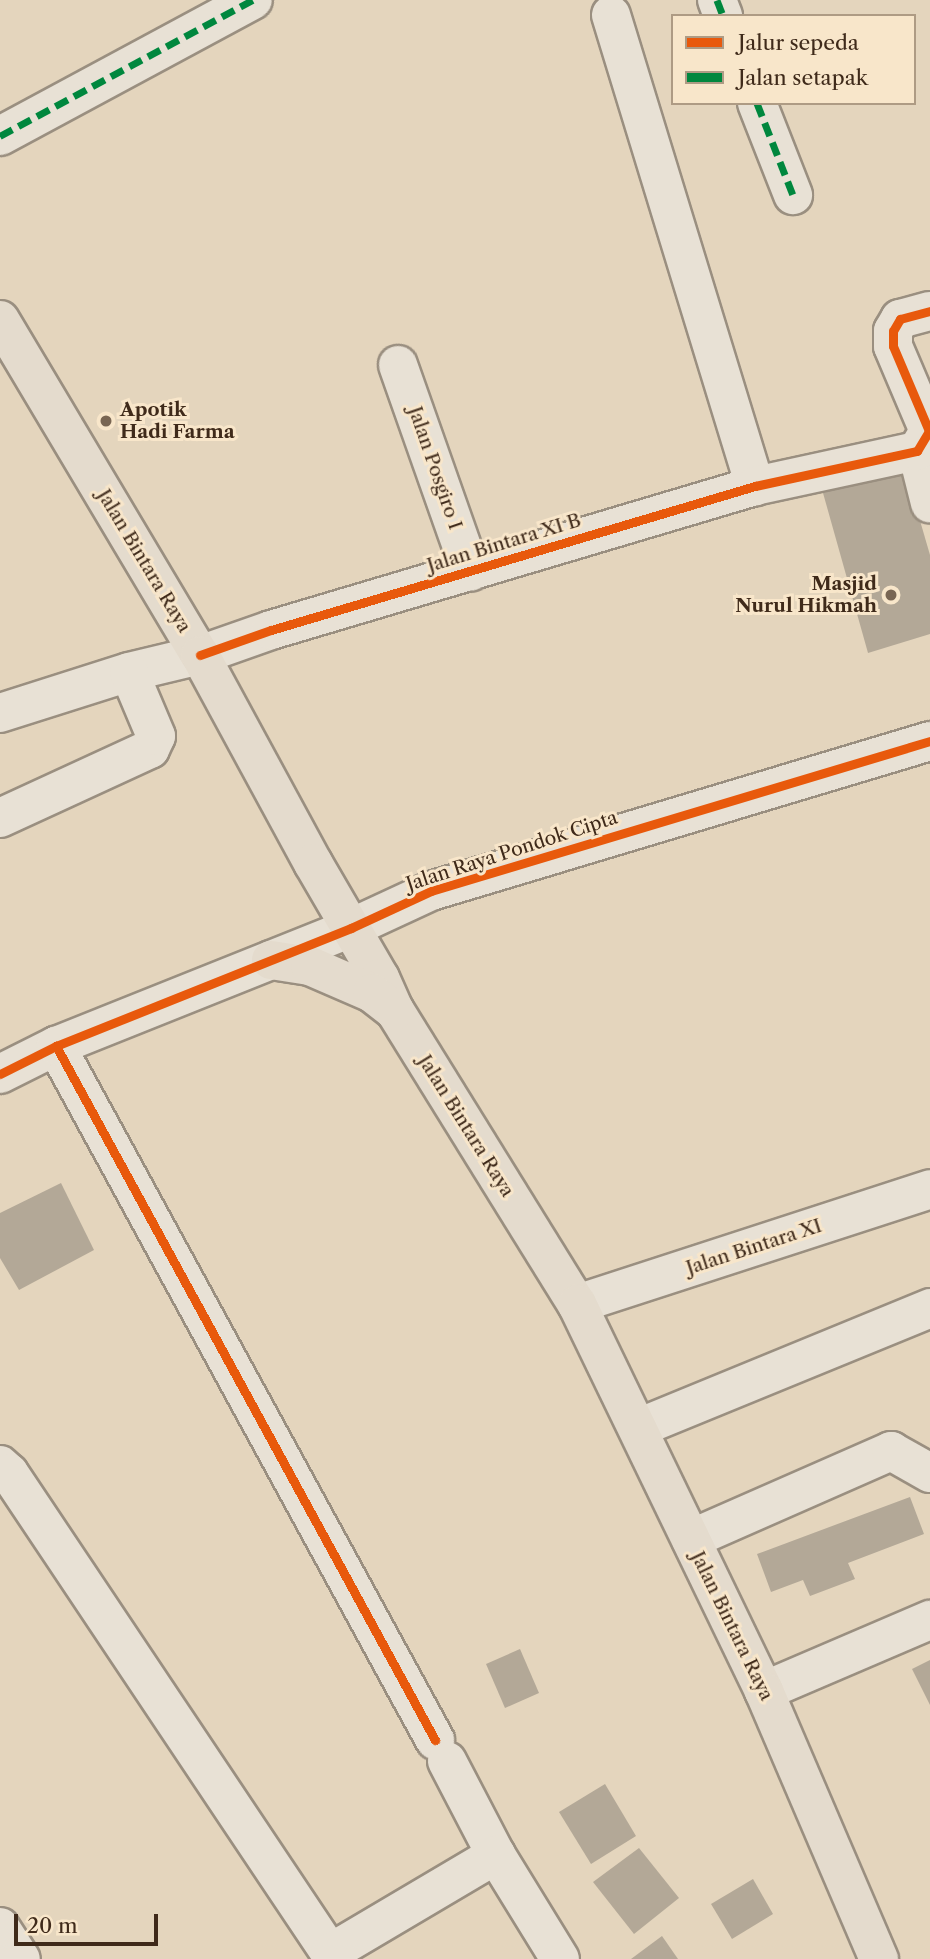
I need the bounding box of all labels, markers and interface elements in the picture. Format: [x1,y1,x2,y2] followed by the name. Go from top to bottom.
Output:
[671,14,916,105] legend
[738,30,859,55] text: Jalur sepeda
[738,65,868,90] text: Jalan setapak
[120,399,235,443] place label: Apotik Hadi Farma
[403,404,467,532] street label: Jalan Posgiro I
[98,413,114,429] marker: Apotik Hadi Farma
[92,485,196,637] street label: Jalan Bintara Raya
[424,509,584,577] street label: Jalan Bintara XI B
[735,573,877,617] place label: Masjid Nurul Hikmah
[883,587,899,603] marker: Masjid Nurul Hikmah
[403,806,621,896] street label: Jalan Raya Pondok Cipta
[413,1051,519,1201] street label: Jalan Bintara Raya
[683,1214,825,1280] street label: Jalan Bintara XI
[686,1548,778,1704] street label: Jalan Bintara Raya
[18,1899,161,1943] scale bar
[27,1913,78,1938] text: 20 m

